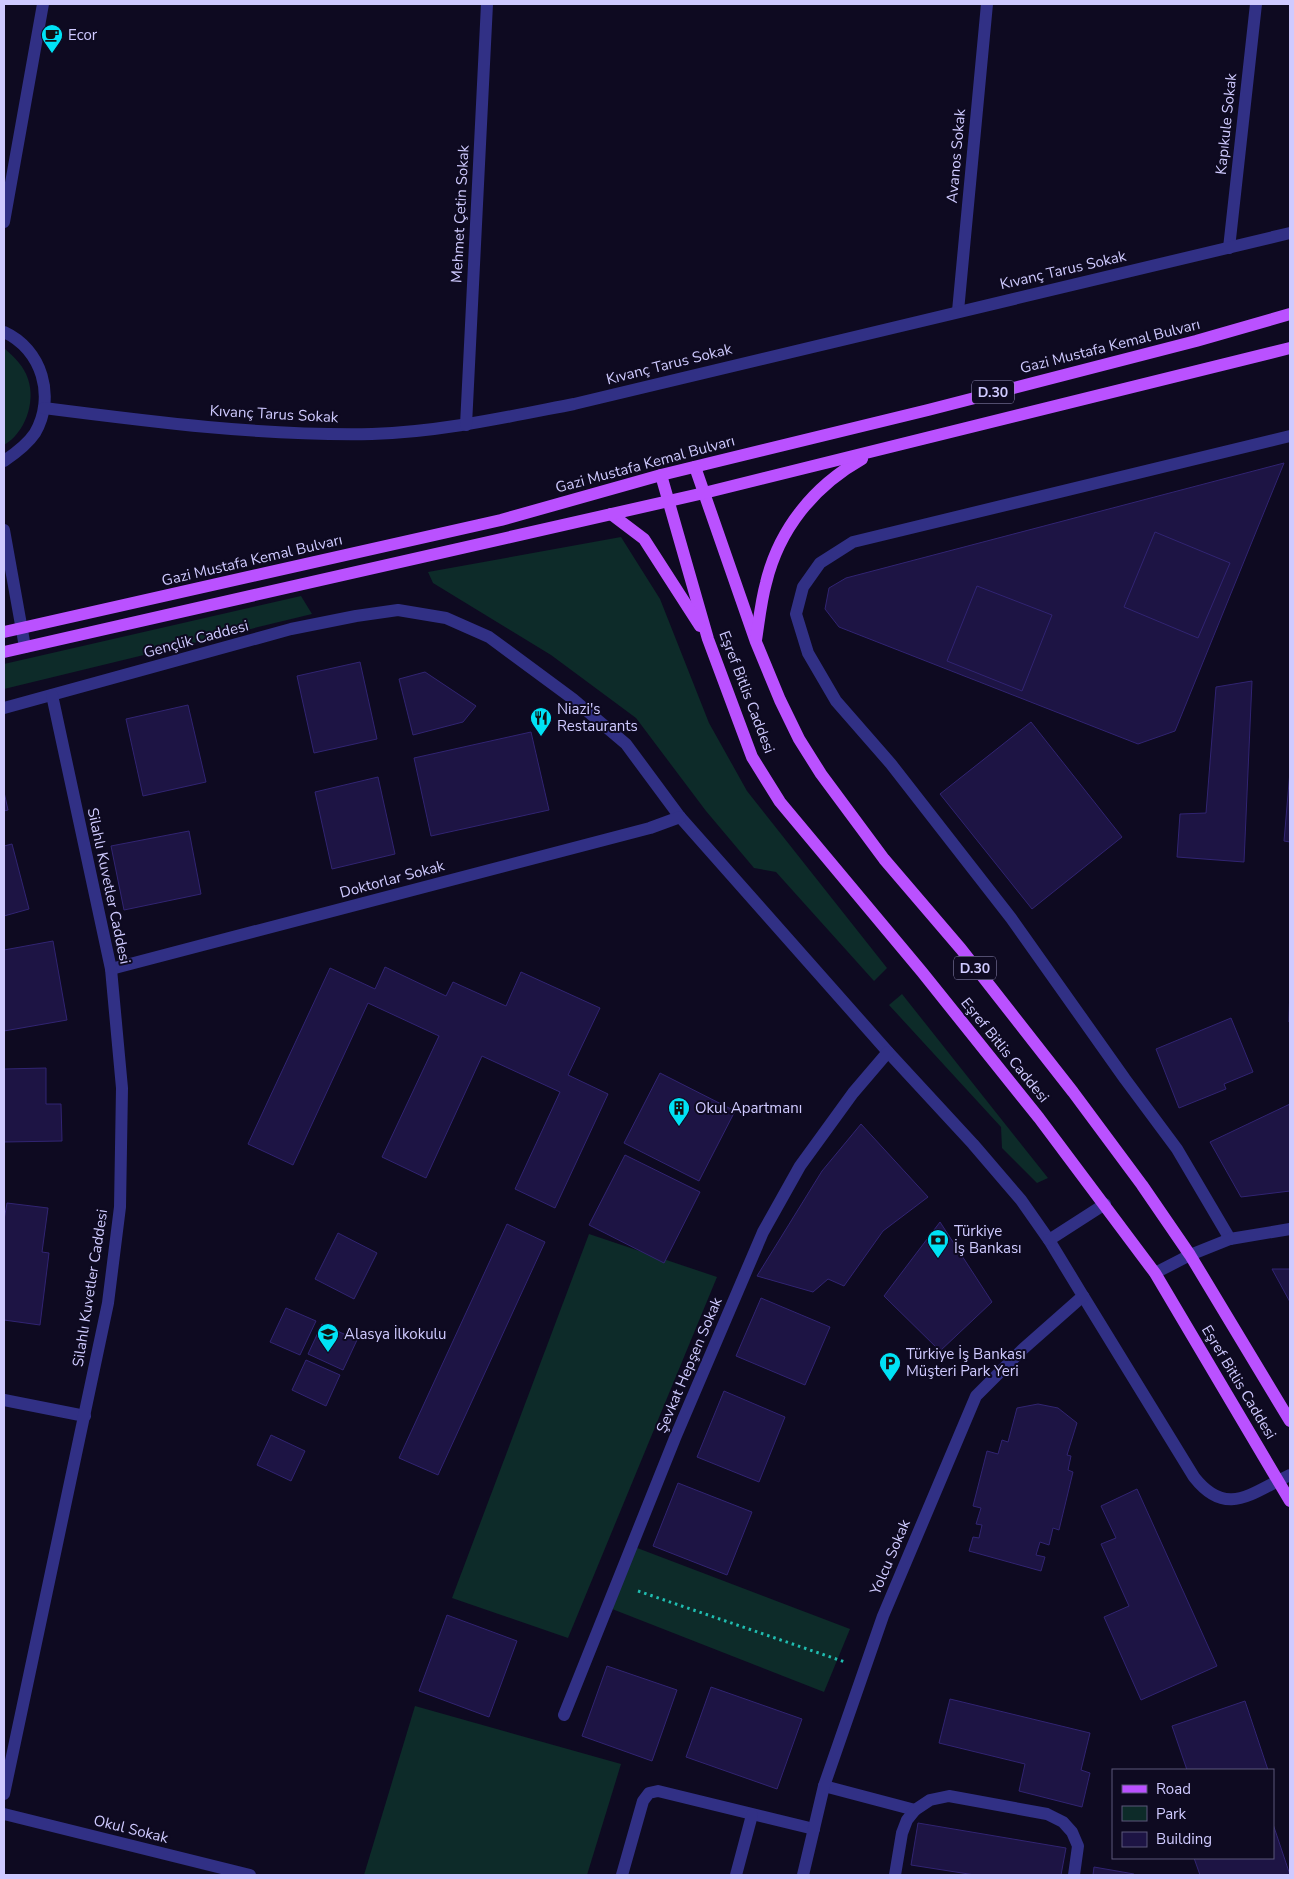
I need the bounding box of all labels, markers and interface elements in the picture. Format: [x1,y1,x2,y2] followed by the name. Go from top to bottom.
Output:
[40,23,64,54] cafe icon: Ecor
[68,25,98,45] place label: Ecor
[1211,72,1241,176] street label: Kapıkule Sokak
[942,108,970,204] street label: Avanos Sokak
[446,144,474,284] street label: Mehmet Çetin Sokak
[998,246,1128,294] street label: Kıvanç Tarus Sokak
[1018,314,1202,378] street label: Gazi Mustafa Kemal Bulvarı
[604,339,734,389] street label: Kıvanç Tarus Sokak
[972,381,1014,404] road number: D.30
[209,401,339,427] street label: Kıvanç Tarus Sokak
[553,430,737,498] street label: Gazi Mustafa Kemal Bulvarı
[160,529,344,591] street label: Gazi Mustafa Kemal Bulvarı
[141,615,251,663] street label: Gençlik Caddesi
[714,628,780,756] street label: Eşref Bitlis Caddesi
[557,699,638,736] place label: Niazi's Restaurants
[529,706,553,737] restaurant icon: Niazi's Restaurants
[83,806,135,966] street label: Silahlı Kuvetler Caddesi
[337,855,447,903] street label: Doktorlar Sokak
[954,956,996,980] road number: D.30
[956,993,1054,1107] street label: Eşref Bitlis Caddesi
[667,1096,691,1127] building icon: Okul Apartmanı
[695,1098,802,1118] place label: Okul Apartmanı
[68,1208,112,1368] street label: Silahlı Kuvetler Caddesi
[954,1221,1022,1258] place label: Türkiye İş Bankası
[926,1228,950,1259] bank icon: Türkiye İş Bankası
[651,1294,727,1436] street label: Şevkat Hepşen Sokak
[1197,1321,1281,1443] street label: Eşref Bitlis Caddesi
[316,1322,340,1353] school or university icon: Alasya İlkokulu
[344,1324,446,1344] place label: Alasya İlkokulu
[906,1344,1026,1381] place label: Türkiye İş Bankası Müşteri Park Yeri
[878,1351,902,1382] parking icon: Türkiye İş Bankası Müşteri Park Yeri
[865,1516,915,1599] street label: Yolcu Sokak
[1112,1769,1274,1859] legend
[1156,1779,1191,1799] text: Road
[1156,1804,1186,1824] text: Park
[92,1810,171,1848] street label: Okul Sokak
[1156,1829,1212,1849] text: Building

